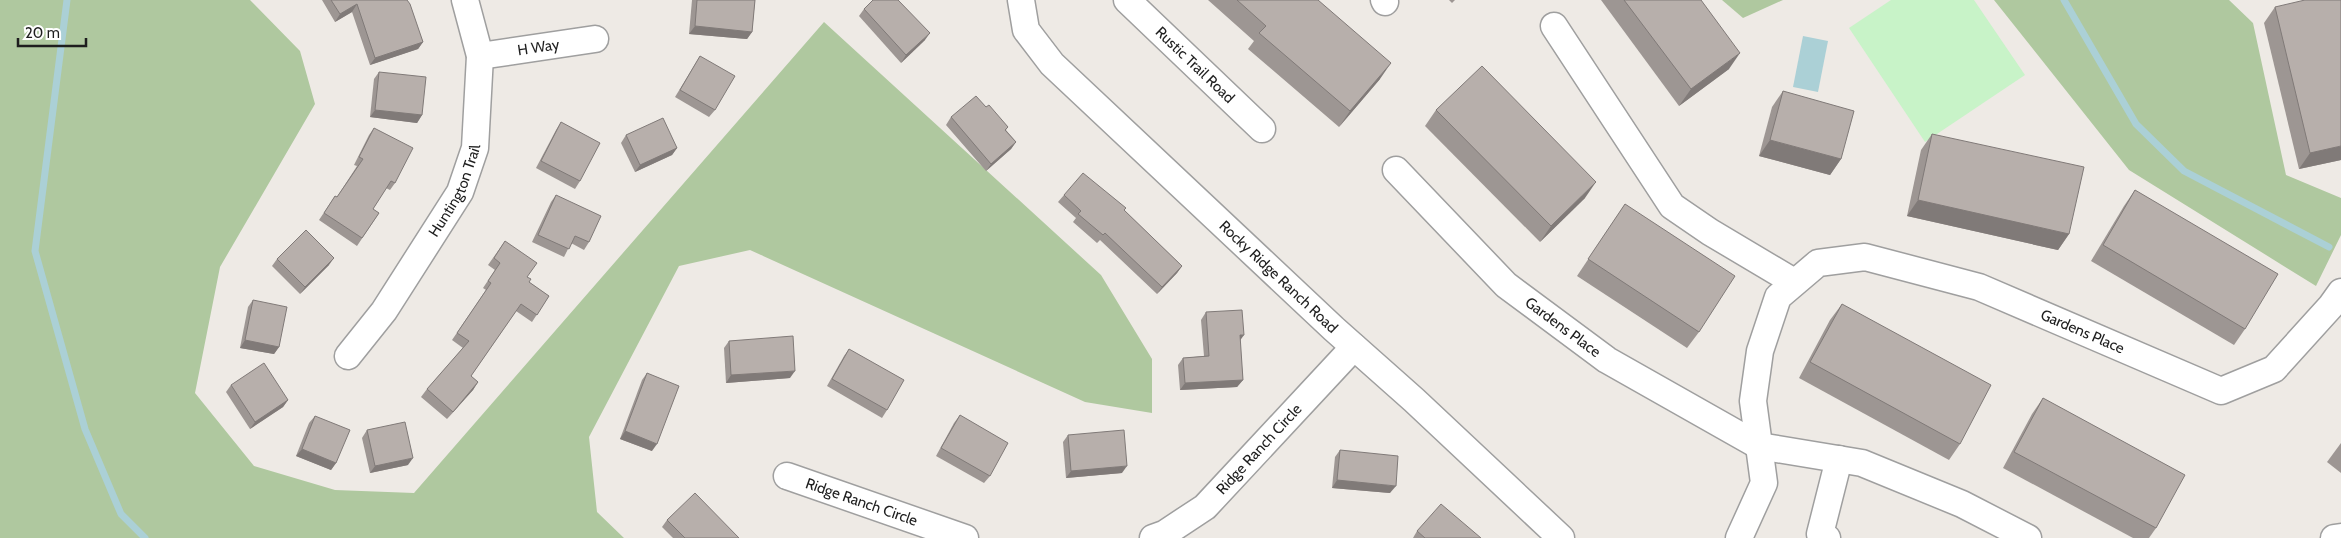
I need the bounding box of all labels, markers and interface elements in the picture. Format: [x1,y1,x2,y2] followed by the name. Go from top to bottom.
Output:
[18,15,85,47] scale bar
[1152,23,1238,107] street label: Rustic Trail Road
[25,24,60,42] text: 20 m
[516,35,561,59] street label: H Way
[425,144,484,240] street label: Huntington Trail
[1215,217,1341,337] street label: Rocky Ridge Ranch Road
[1522,293,1604,361] street label: Gardens Place
[2038,306,2127,358] street label: Gardens Place
[1212,400,1306,498] street label: Ridge Ranch Circle
[803,474,920,530] street label: Ridge Ranch Circle

